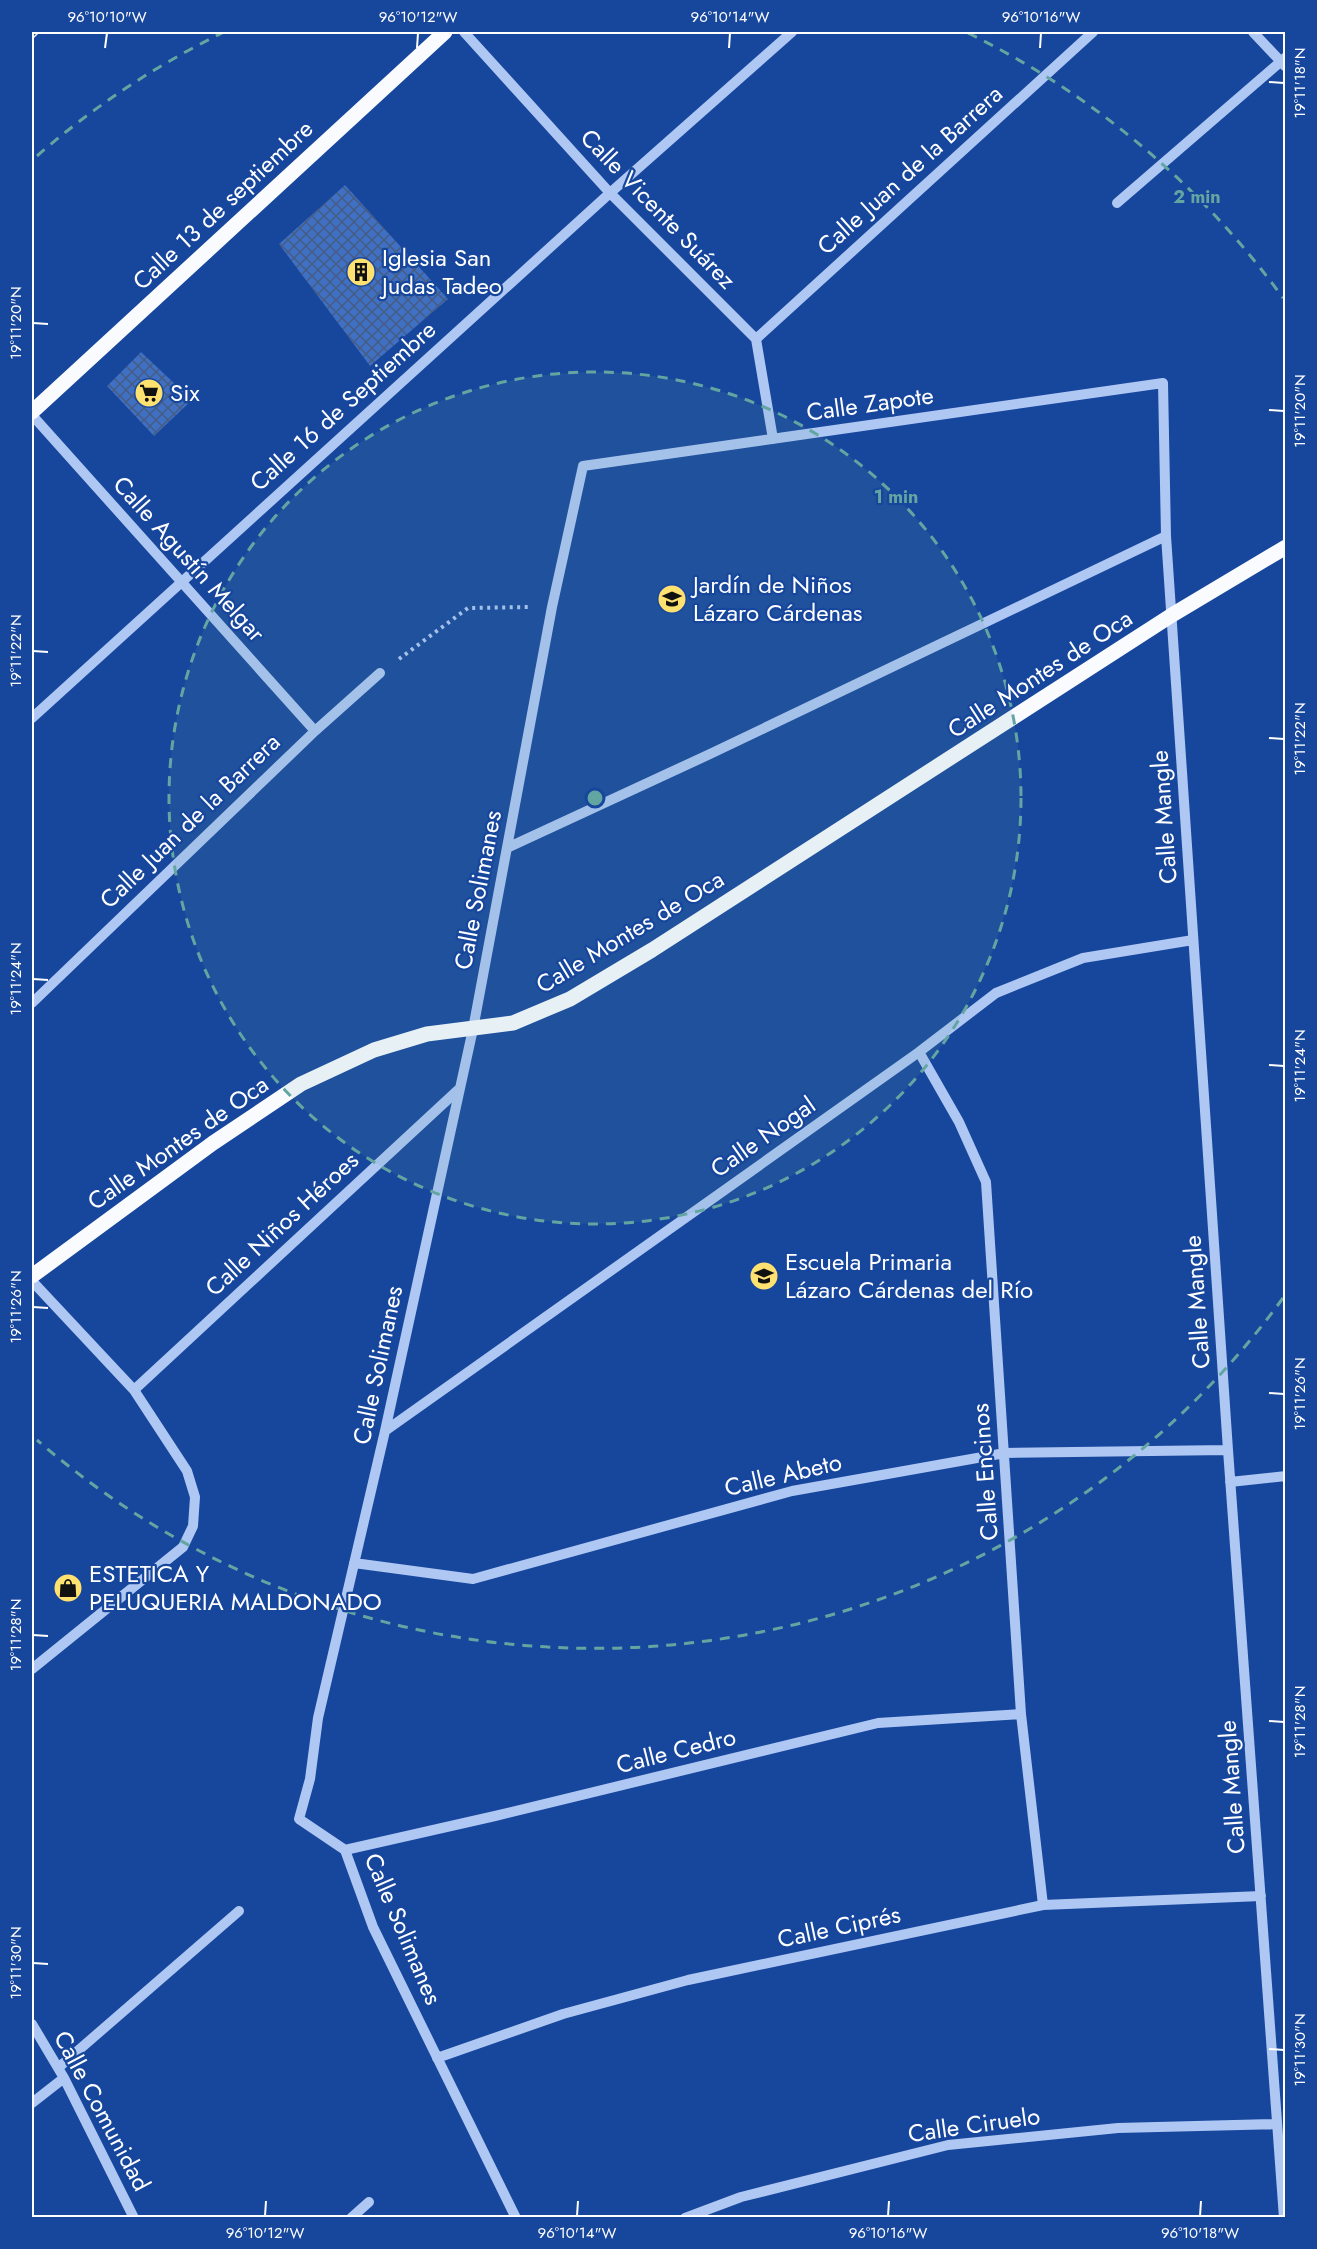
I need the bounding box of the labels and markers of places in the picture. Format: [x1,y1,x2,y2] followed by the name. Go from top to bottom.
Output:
[379,240,502,303] place label: Iglesia San Judas Tadeo
[345,256,377,288] building icon: Iglesia San Judas Tadeo
[170,375,200,410] place label: Six
[133,377,165,409] supermarket icon: Six
[690,567,862,630] place label: Jardín de Niños Lázaro Cárdenas
[656,583,688,615] school or university icon: Jardín de Niños Lázaro Cárdenas
[585,788,605,808] centre of rings
[785,1244,1033,1307] place label: Escuela Primaria Lázaro Cárdenas del Río
[748,1260,780,1292] school or university icon: Escuela Primaria Lázaro Cárdenas del Río
[89,1556,382,1619] place label: ESTETICA Y PELUQUERIA MALDONADO
[52,1572,84,1604] shop icon: ESTETICA Y PELUQUERIA MALDONADO

